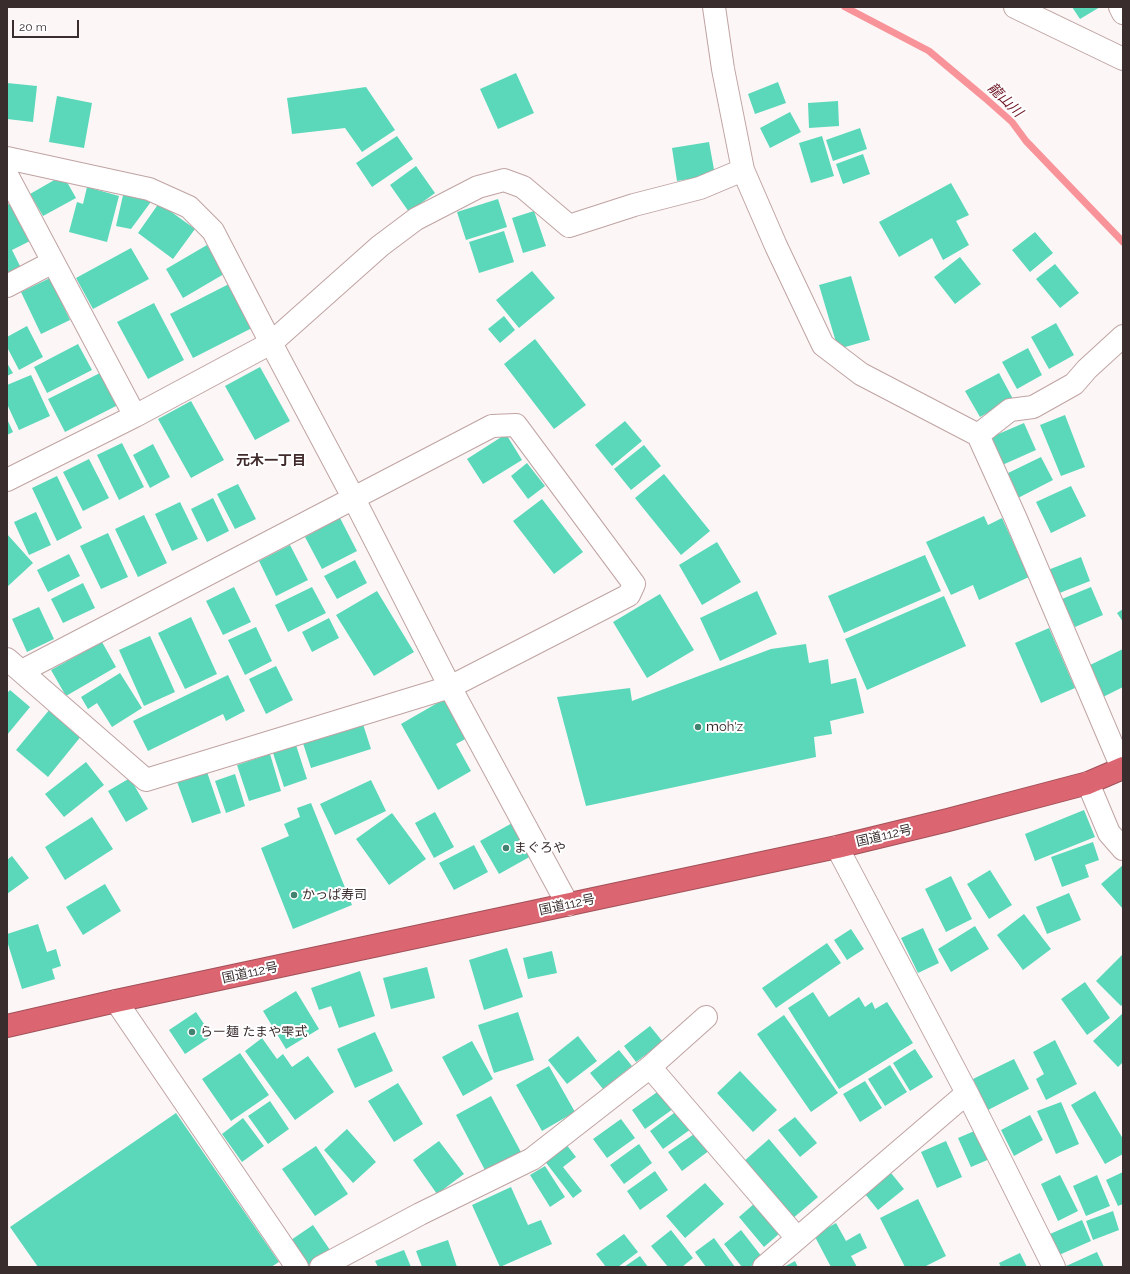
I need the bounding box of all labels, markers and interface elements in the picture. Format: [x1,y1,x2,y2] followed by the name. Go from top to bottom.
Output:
[14,12,81,38] scale bar
[19,20,47,34] text: 20 m
[984,79,1026,121] water label: 龍山川
[236,453,306,469] district label: 元木一丁目
[706,719,743,735] place label: ｍoh'z
[693,722,703,732] marker: ｍoh'z
[855,822,913,850] street label: 国道112号
[514,840,566,856] place label: まぐろや
[501,843,511,853] marker: まぐろや
[302,887,367,903] place label: かっぱ寿司
[289,890,299,900] marker: かっぱ寿司
[538,891,596,919] street label: 国道112号
[221,959,279,987] street label: 国道112号
[200,1024,307,1040] place label: らー麺 たまや雫式
[187,1027,197,1037] marker: らー麺 たまや雫式

